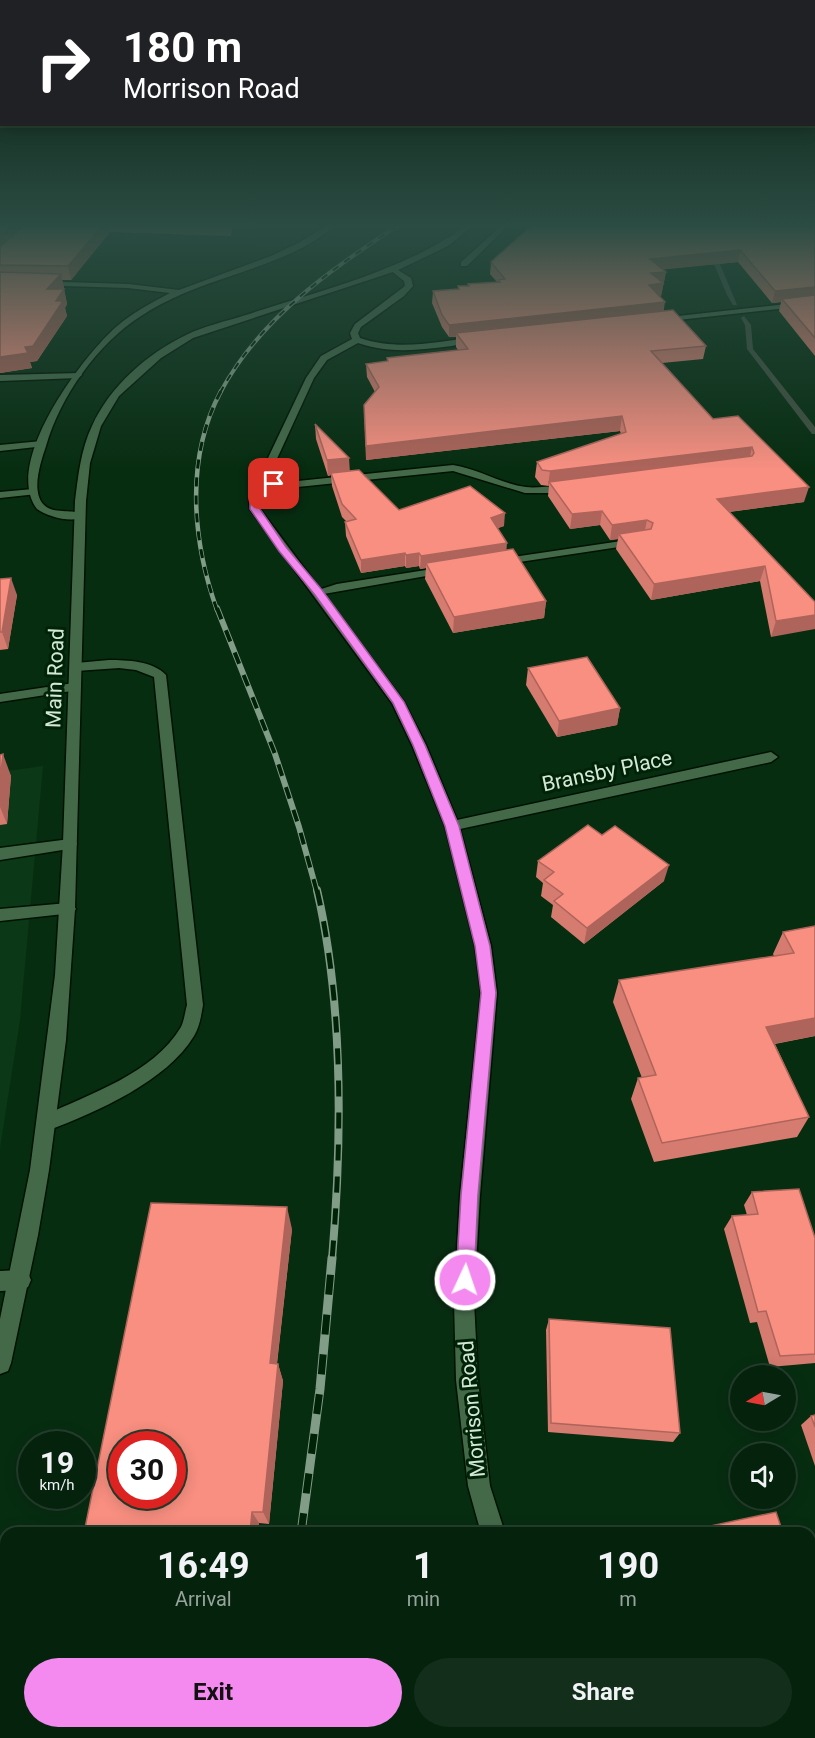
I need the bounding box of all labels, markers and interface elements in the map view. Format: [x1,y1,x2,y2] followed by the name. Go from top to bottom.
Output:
[123,23,242,72] text: 180 m
[24,24,102,102] icon: right
[123,73,300,105] text: Morrison Road
[248,458,299,509] pin
[257,467,290,500] icon: arrive
[41,628,69,728] street label: Main Road
[540,745,674,797] street label: Bransby Place
[433,1248,497,1312] position arrow
[454,1339,490,1479] street label: Morrison Road
[730,1365,796,1431] north arrow
[730,1365,796,1509] map controls
[108,1431,186,1509] speed limit sign: 30
[730,1443,796,1509] button: sound
[40,1445,74,1480] text: 19
[39,1476,75,1494] text: km/h
[157,1545,250,1587] text: 16:49
[413,1545,434,1587] text: 1
[597,1545,659,1587] text: 190
[175,1587,232,1611] text: Arrival
[407,1587,440,1611] text: min
[619,1587,637,1611] text: m
[24,1658,402,1727] button: Exit
[414,1658,792,1727] button: Share

